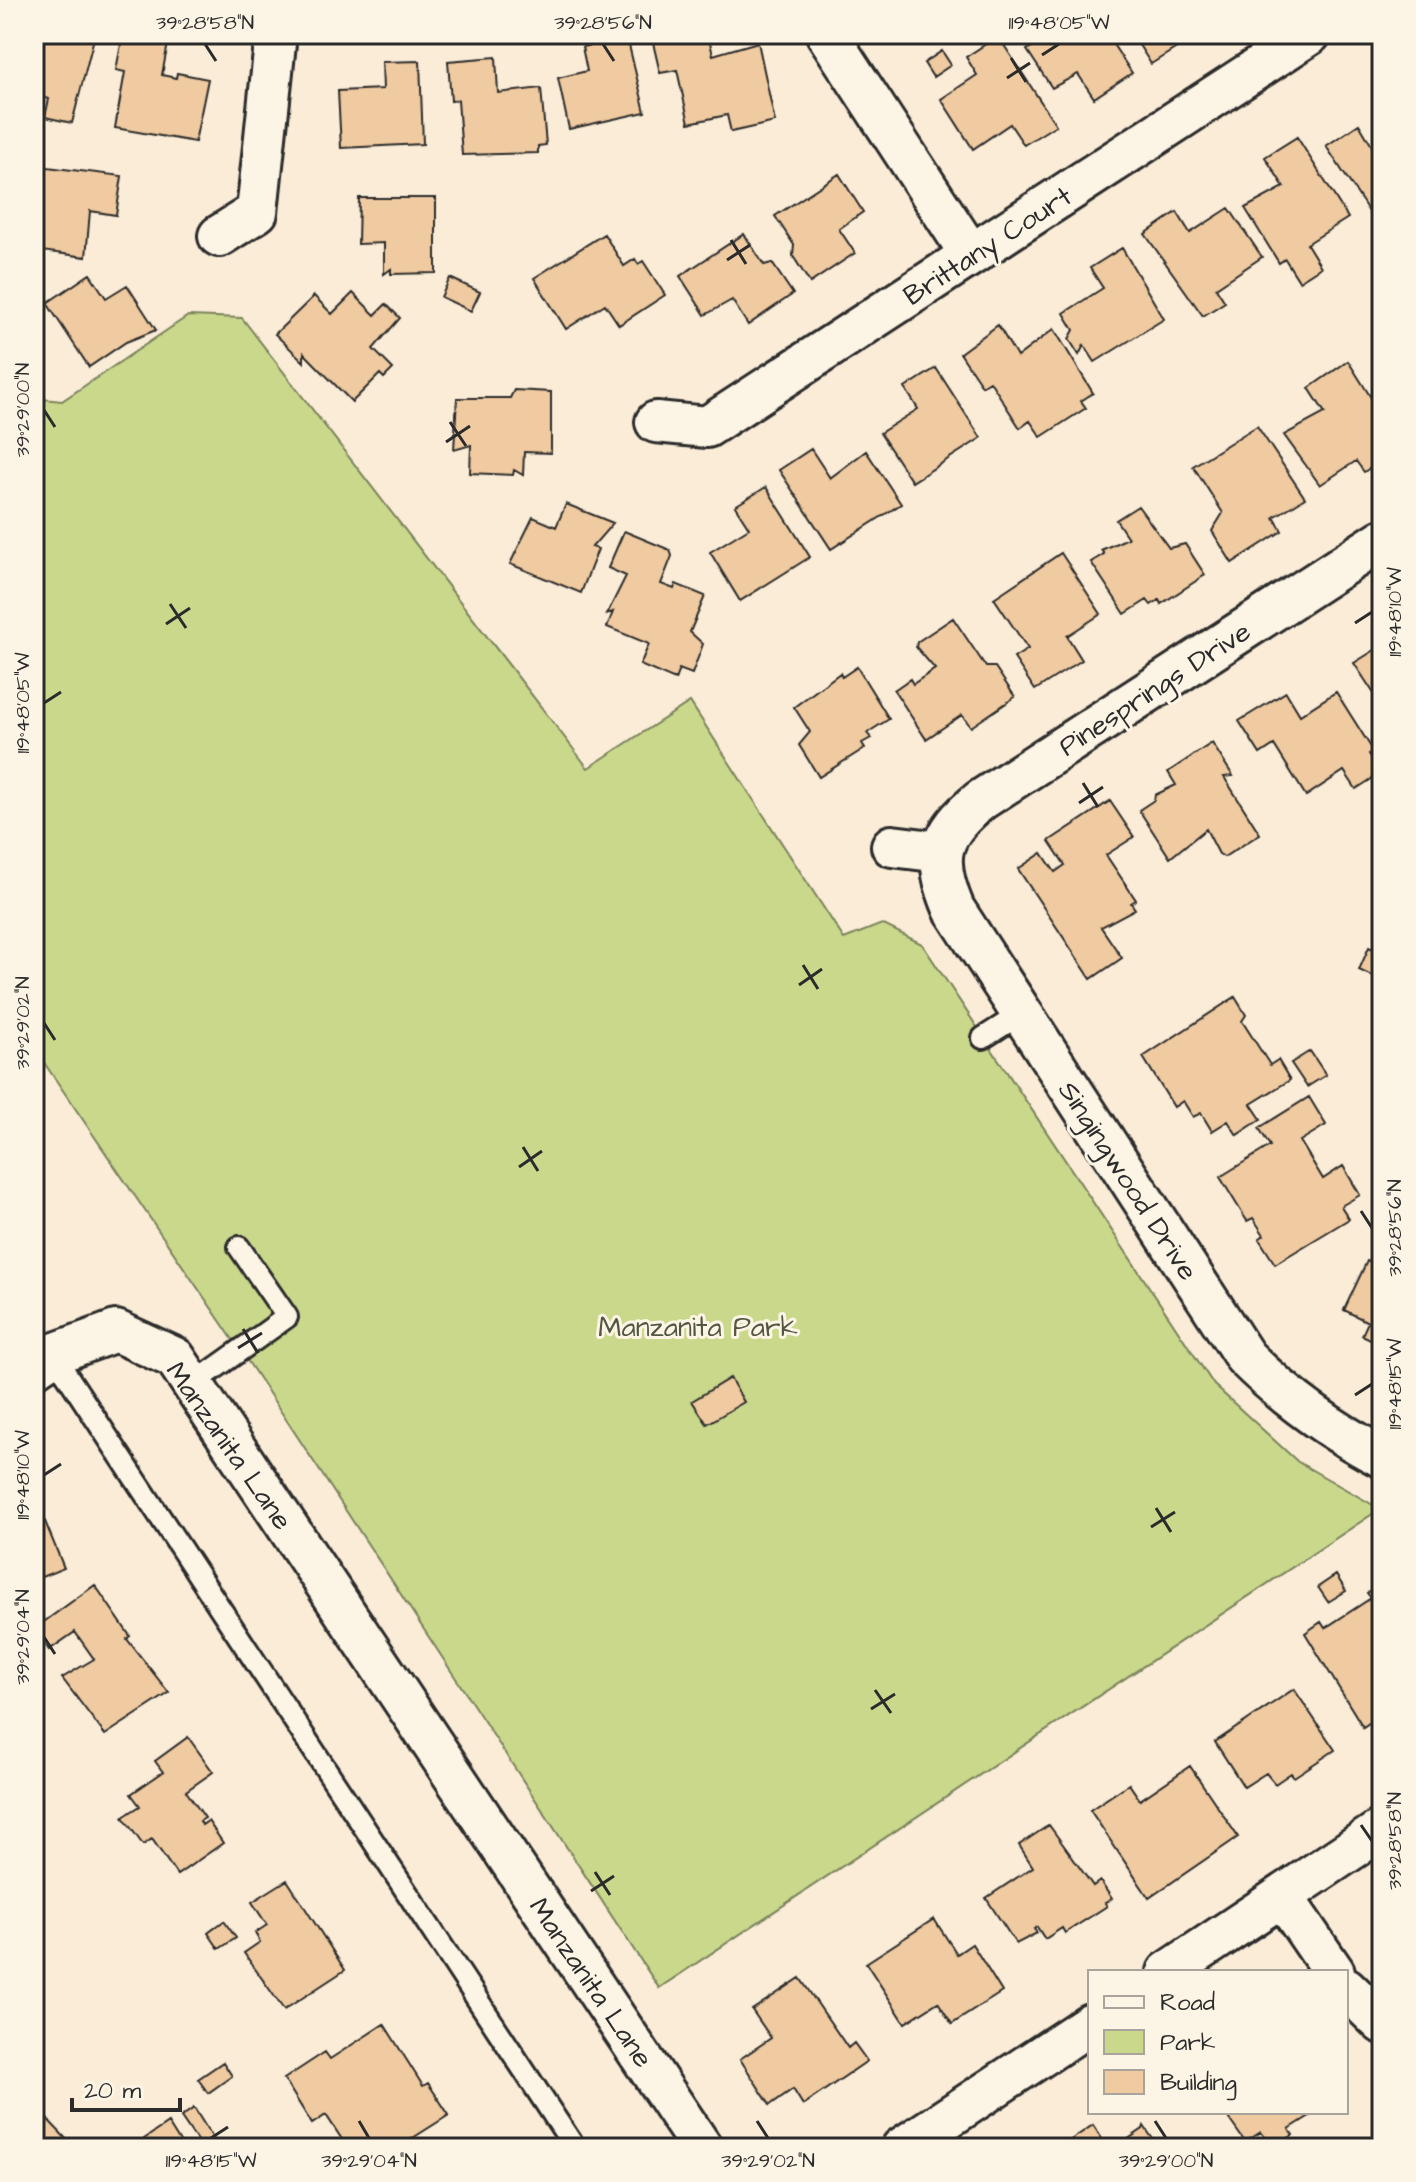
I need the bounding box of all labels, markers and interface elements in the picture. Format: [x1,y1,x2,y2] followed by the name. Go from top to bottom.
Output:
[156,9,254,37] text: 39°28'58"N
[554,9,652,37] text: 39°28'56"N
[1008,9,1110,37] text: 119°48'05"W
[896,177,1081,317] street label: Brittany Court
[9,363,37,457] text: 39°29'00"N
[1381,567,1409,657] text: 119°48'10"W
[1051,613,1259,767] street label: Pinesprings Drive
[9,652,37,754] text: 119°48'05"W
[9,976,37,1070] text: 39°29'02"N
[1048,1074,1207,1289] street label: Singingwood Drive
[1381,1179,1409,1277] text: 39°28'56"N
[598,1308,798,1347] park label: Manzanita Park
[1381,1338,1409,1429] text: 119°48'15"W
[156,1354,301,1538] street label: Manzanita Lane
[9,1430,37,1520] text: 119°48'10"W
[9,1589,37,1685] text: 39°29'04"N
[1381,1792,1409,1890] text: 39°28'58"N
[519,1890,662,2076] street label: Manzanita Lane
[1088,1970,1348,2114] legend
[1160,1986,1215,2020] text: Road
[1160,2026,1216,2060] text: Park
[72,2062,180,2112] scale bar
[1160,2066,1237,2101] text: Building
[84,2074,141,2108] text: 20 m
[166,2147,257,2175] text: 119°48'15"W
[321,2147,417,2175] text: 39°29'04"N
[721,2147,815,2175] text: 39°29'02"N
[1119,2147,1213,2175] text: 39°29'00"N

